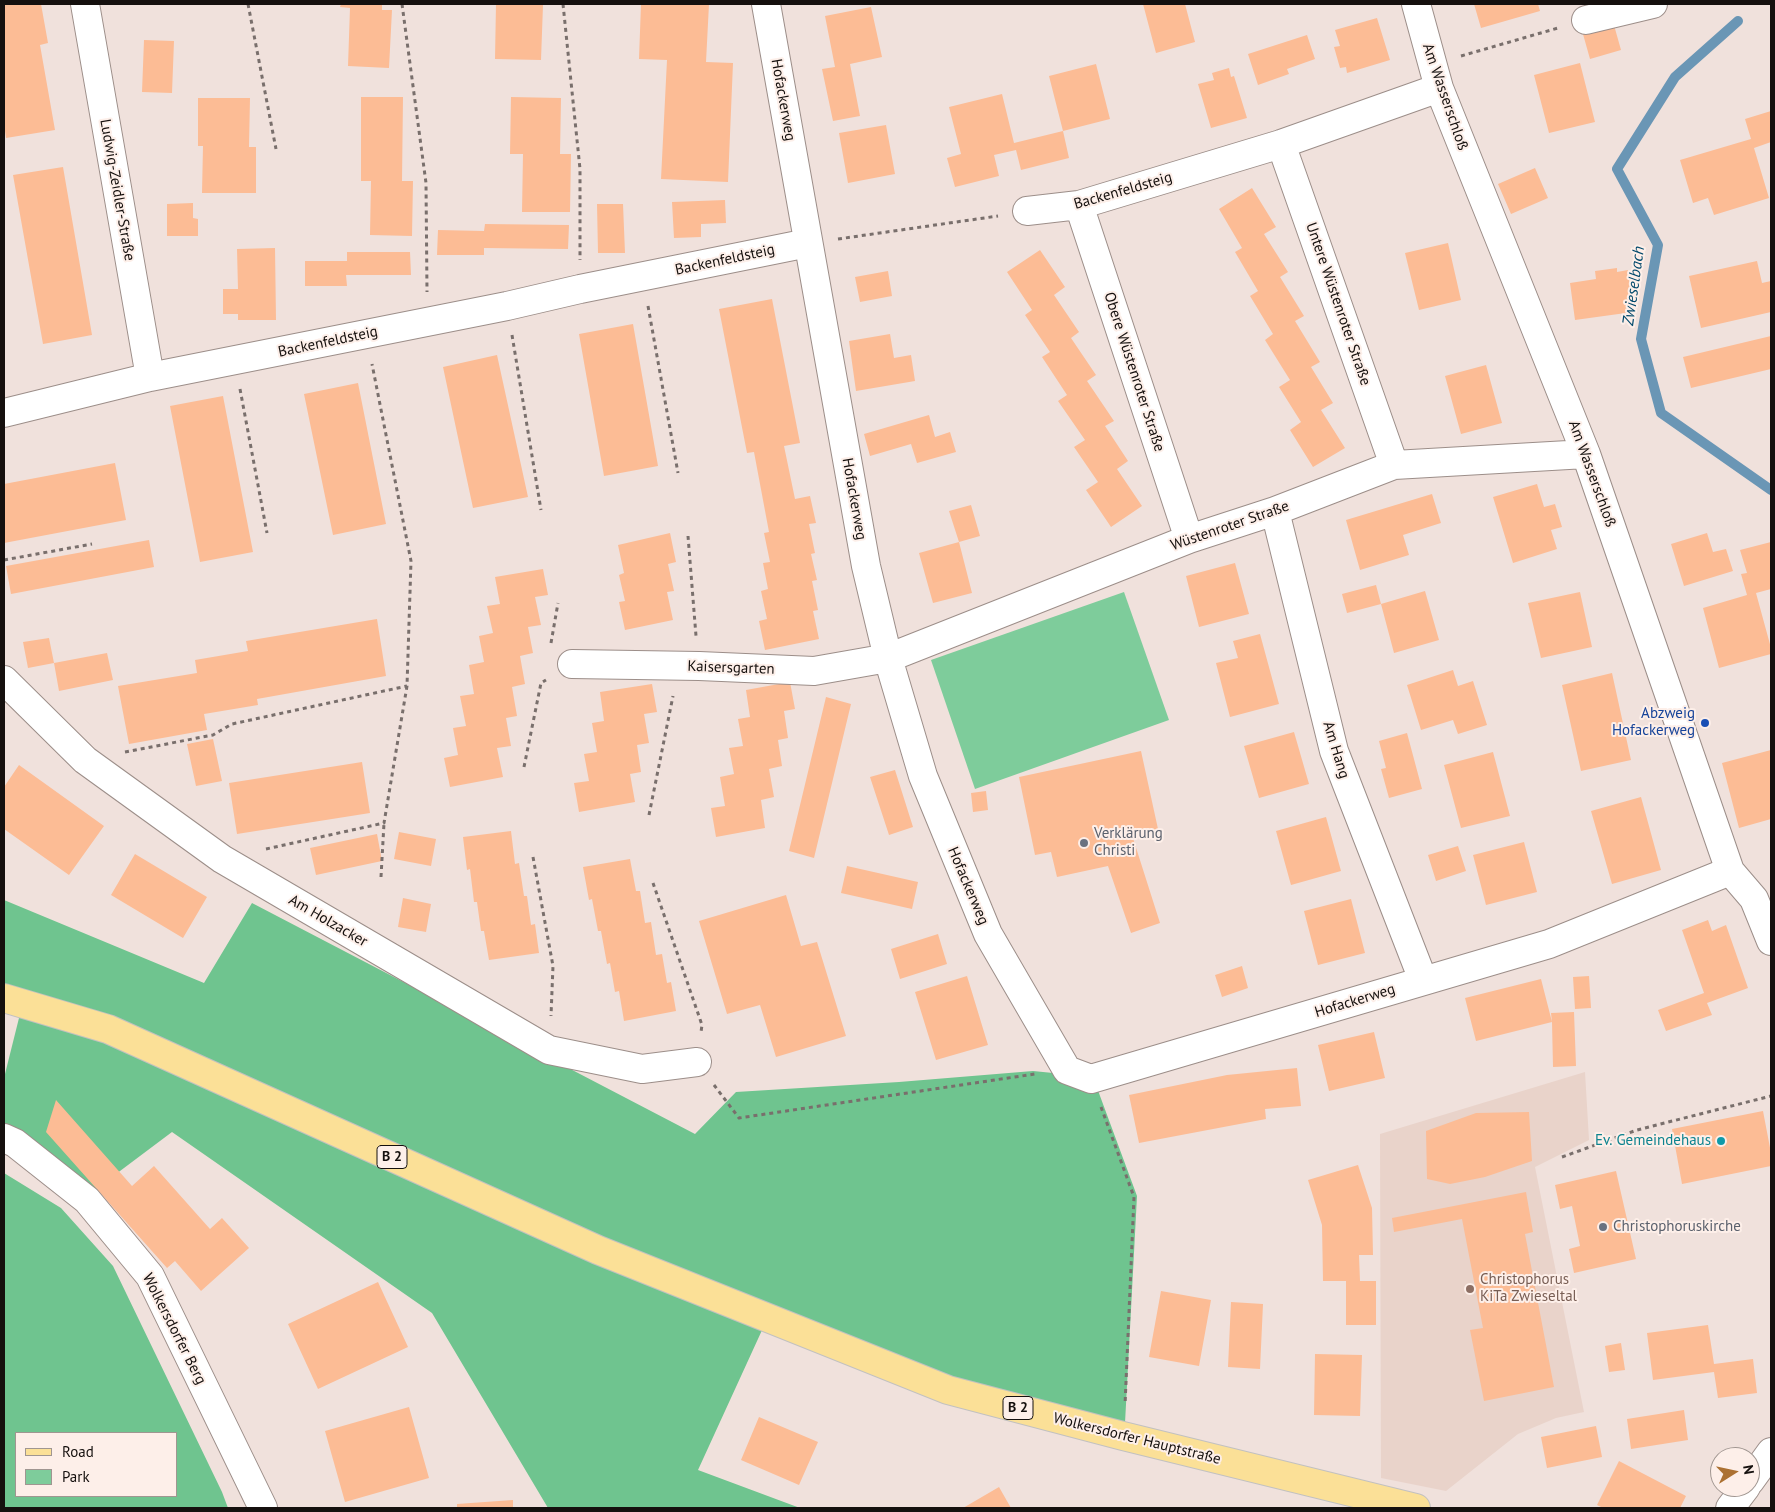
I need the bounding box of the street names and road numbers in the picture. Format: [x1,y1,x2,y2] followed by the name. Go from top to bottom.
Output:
[1418,41,1472,153] street label: Am Wasserschloß
[767,58,799,142] street label: Hofackerweg
[96,118,138,262] street label: Ludwig-Zeidler-Straße
[1072,168,1174,214] street label: Backenfeldsteig
[1302,220,1374,388] street label: Untere Wüstenroter Straße
[674,241,776,279] street label: Backenfeldsteig
[1100,290,1168,454] street label: Obere Wüstenroter Straße
[277,323,379,361] street label: Backenfeldsteig
[1564,418,1620,530] street label: Am Wasserschloß
[838,457,870,541] street label: Hofackerweg
[1168,497,1292,555] street label: Wüstenroter Straße
[687,657,775,679] street label: Kaisersgarten
[1319,719,1353,781] street label: Am Hang
[943,844,993,928] street label: Hofackerweg
[285,891,371,951] street label: Am Holzacker
[1313,980,1397,1022] street label: Hofackerweg
[377,1146,407,1168] road number: B 2
[138,1270,210,1388] street label: Wolkersdorfer Berg
[1003,1396,1033,1420] road number: B 2
[1051,1409,1223,1469] street label: Wolkersdorfer Hauptstraße

